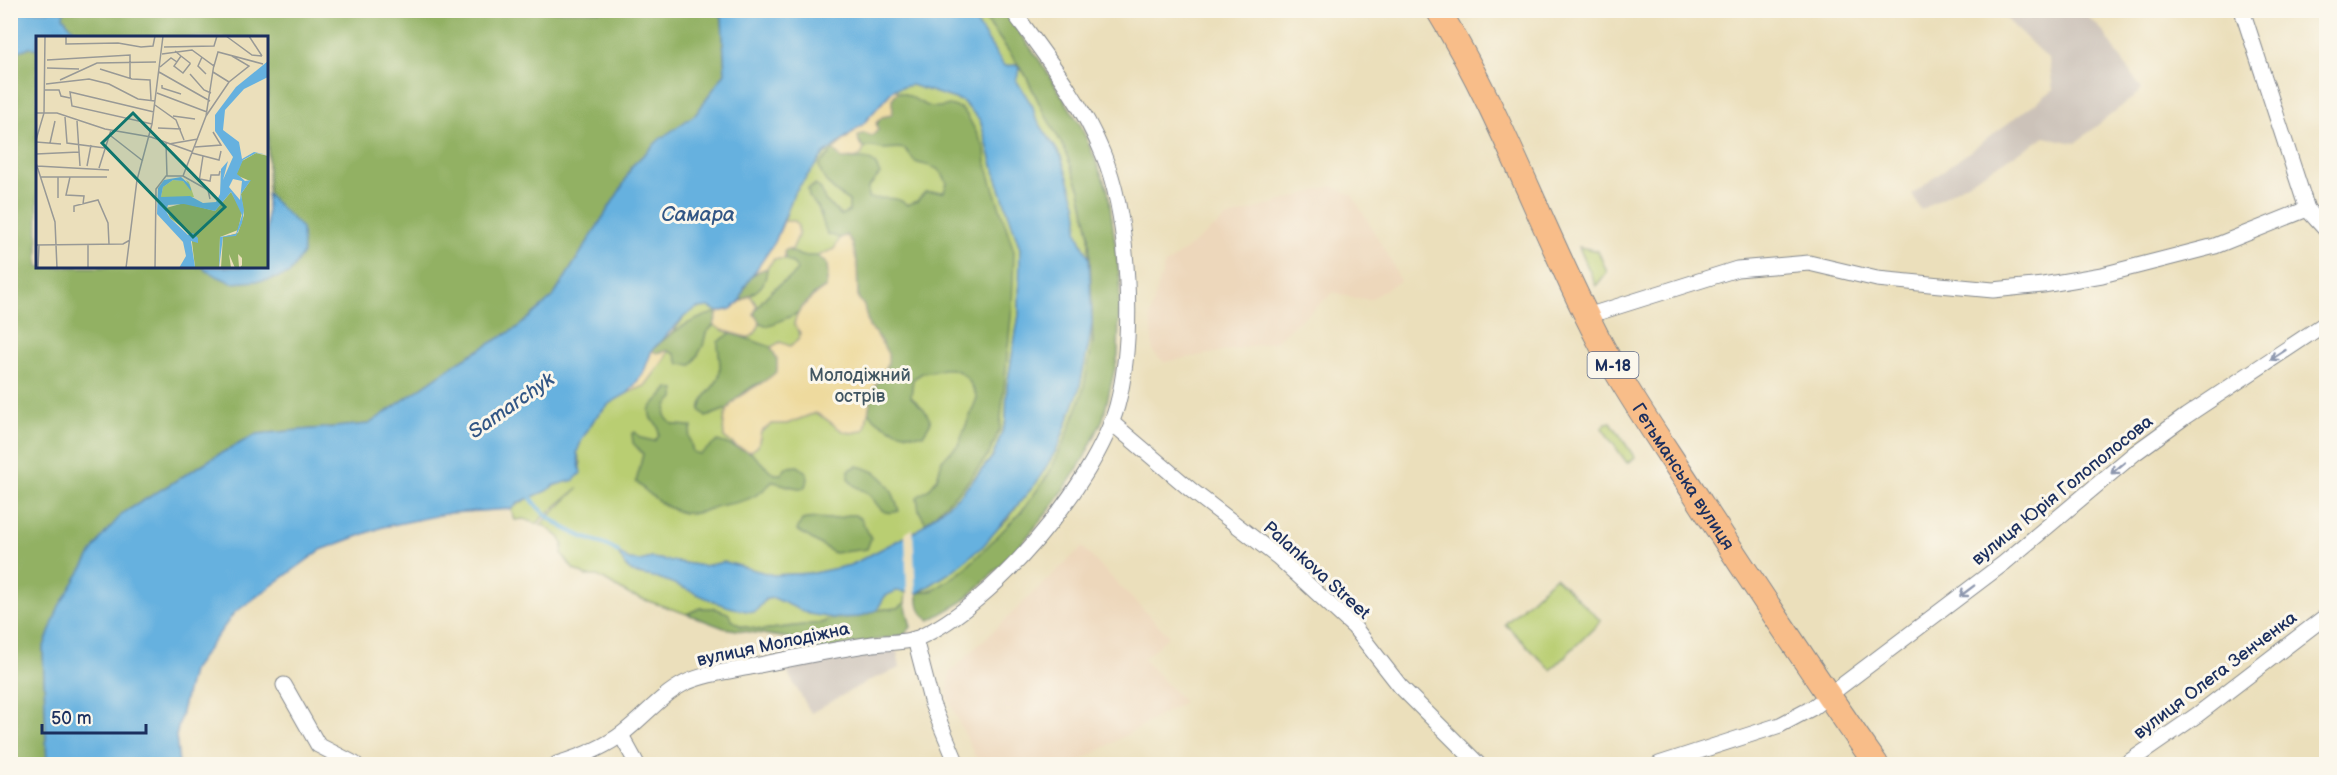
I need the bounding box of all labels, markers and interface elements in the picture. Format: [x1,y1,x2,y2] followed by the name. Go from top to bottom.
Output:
[36,36,268,268] inset map
[661,203,735,227] water label: Самара
[2269,349,2286,362] one-way arrow
[1588,352,1638,378] road number: М-18
[809,365,911,407] park label: Молодіжний острів
[464,367,560,444] water label: Samarchyk
[1627,399,1739,554] street label: Гетьманська вулиця
[1968,411,2157,570] street label: вулиця Юрія Голополосова
[2111,461,2126,475] one-way arrow
[1259,517,1375,624] street label: Palankova Street
[1960,584,1976,597] one-way arrow
[2130,607,2301,744] street label: вулиця Олега Зенченка
[695,618,852,671] street label: вулиця Молодіжна
[42,697,146,735] scale bar
[51,708,92,729] text: 50 m

